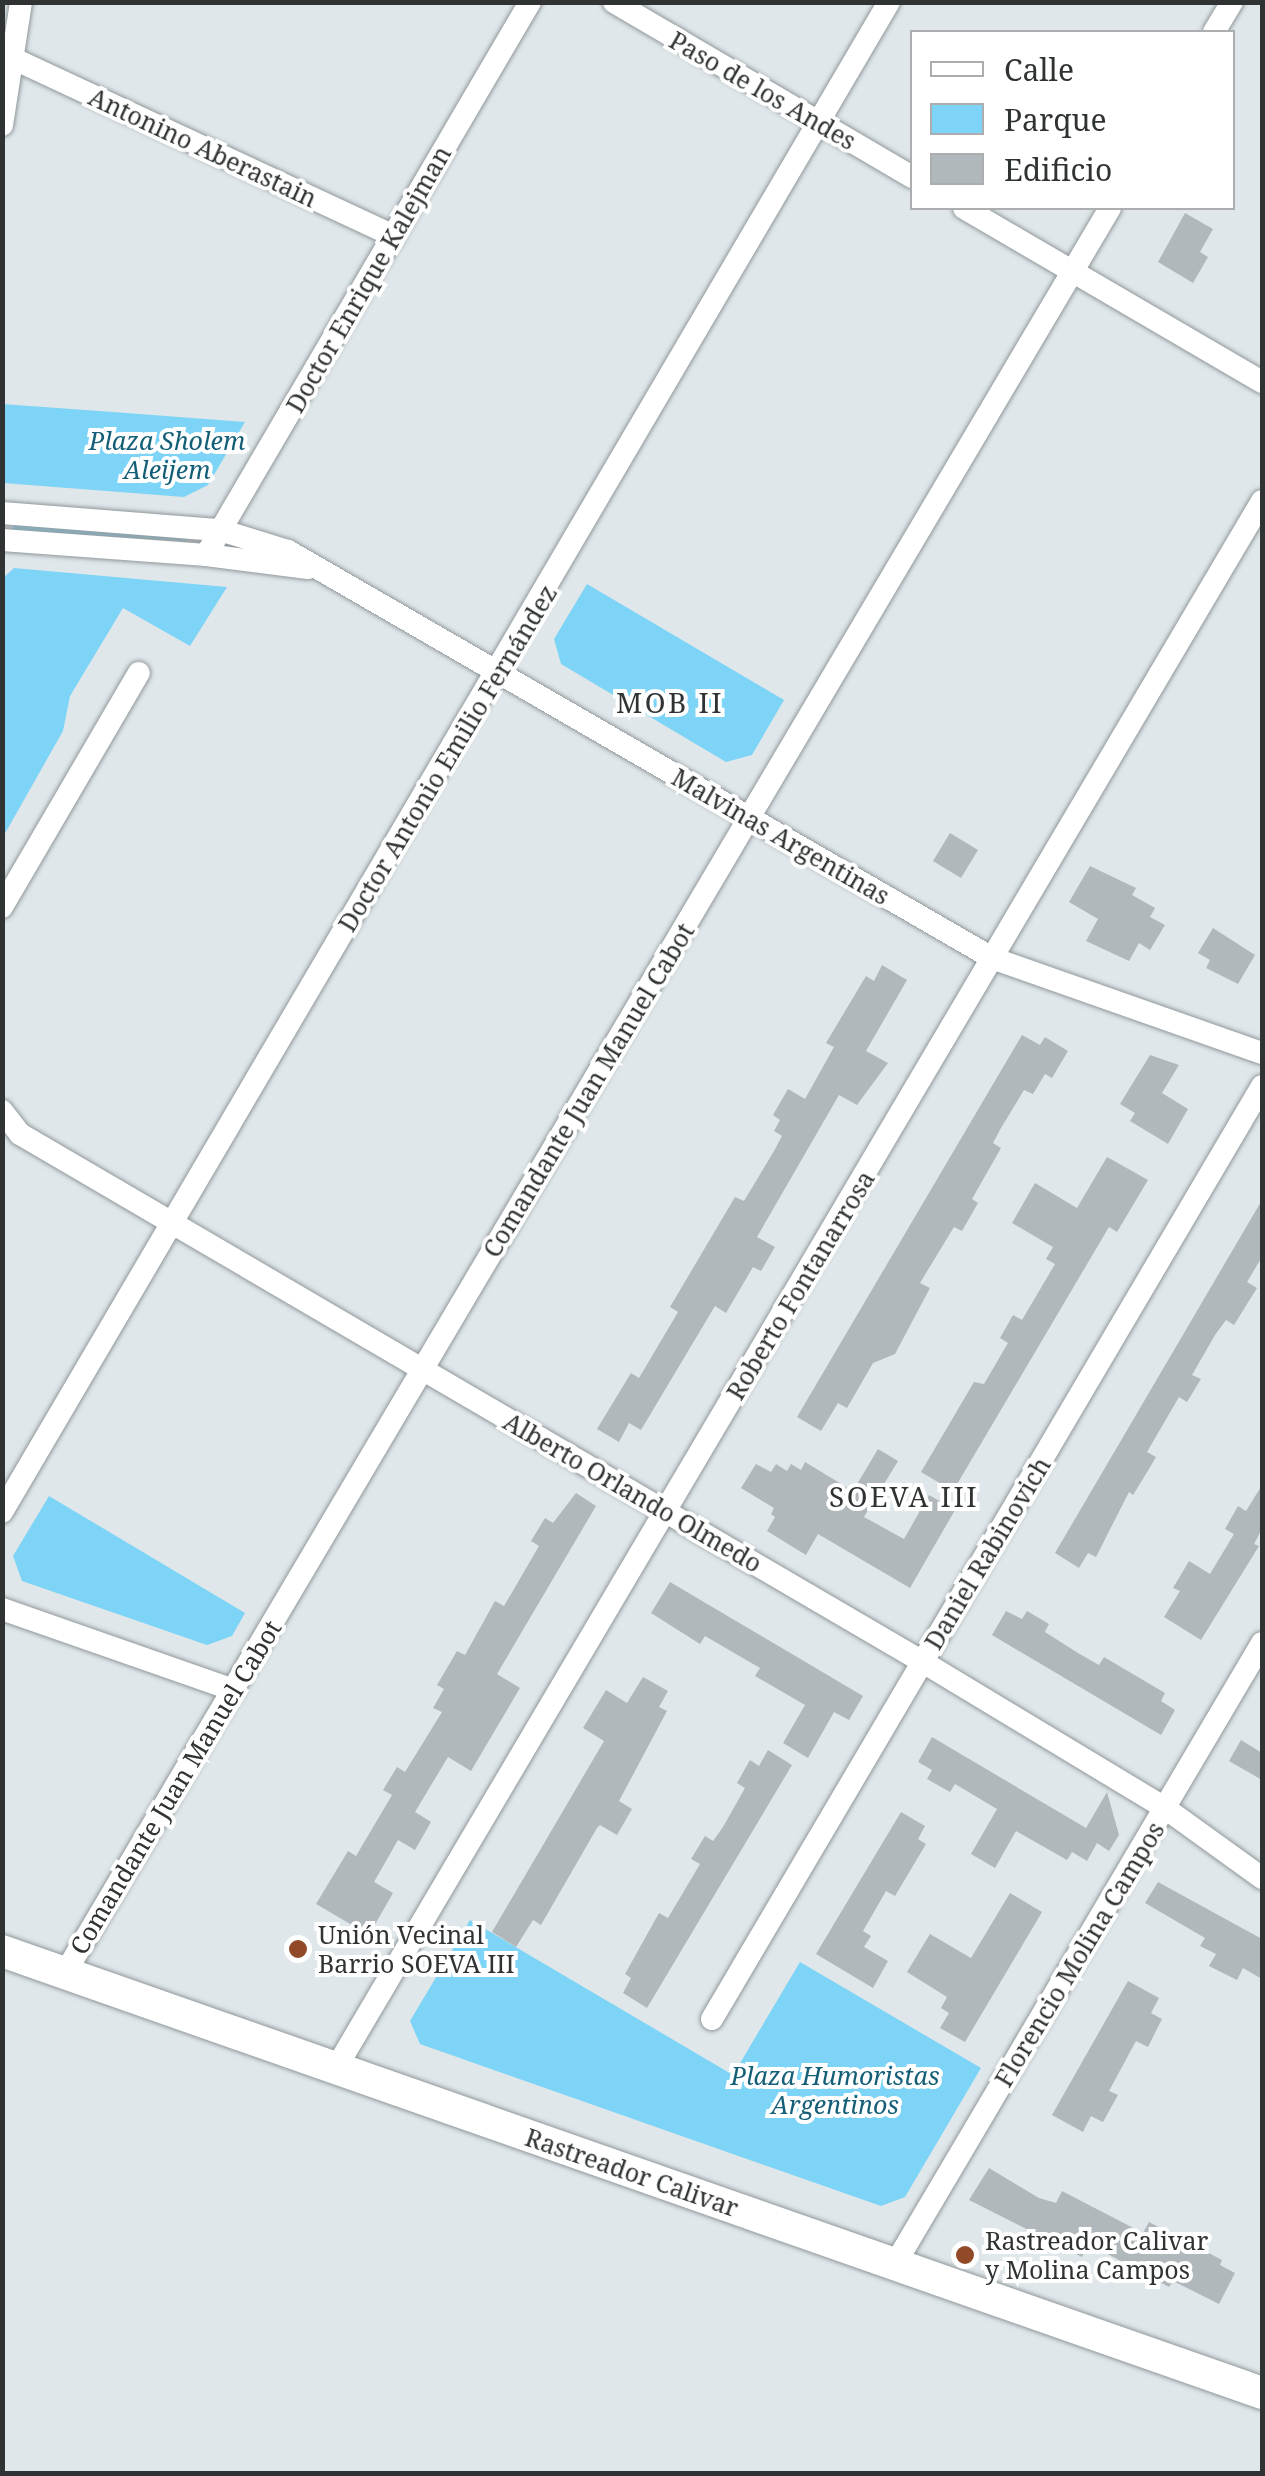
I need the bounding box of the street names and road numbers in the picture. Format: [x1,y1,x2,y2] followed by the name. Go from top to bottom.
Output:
[664,24,862,156] street label: Paso de los Andes
[84,81,322,213] street label: Antonino Aberastain
[279,140,457,418] street label: Doctor Enrique Kalejman
[331,579,563,937] street label: Doctor Antonio Emilio Fernández
[667,761,895,911] street label: Malvinas Argentinas
[476,917,700,1263] street label: Comandante Juan Manuel Cabot
[720,1165,880,1405] street label: Roberto Fontanarrosa
[499,1406,767,1578] street label: Alberto Orlando Olmedo
[918,1451,1056,1655] street label: Daniel Rabinovich
[63,1614,287,1960] street label: Comandante Juan Manuel Cabot
[988,1816,1170,2092] street label: Florencio Molina Campos
[522,2121,742,2223] street label: Rastreador Calivar

